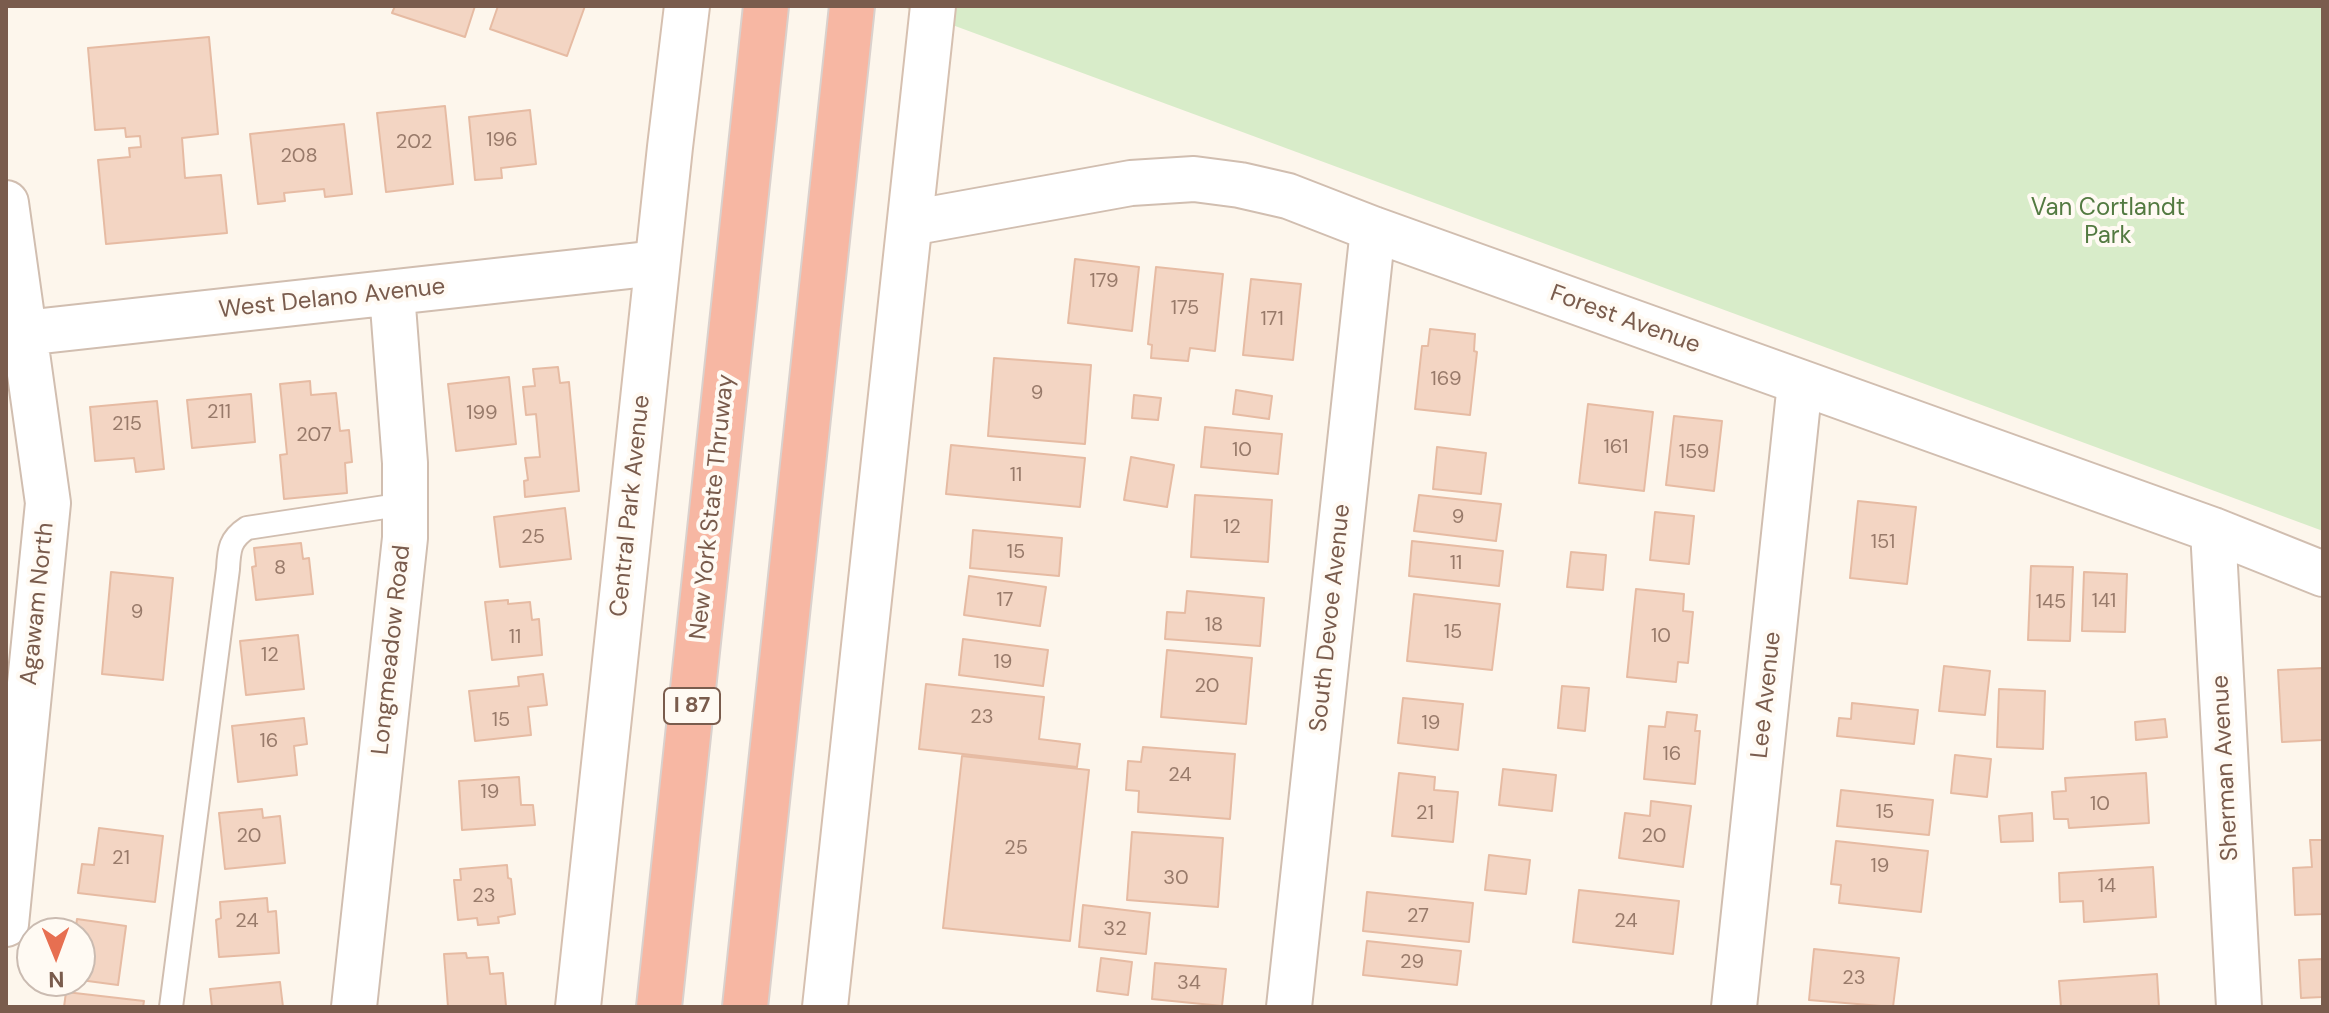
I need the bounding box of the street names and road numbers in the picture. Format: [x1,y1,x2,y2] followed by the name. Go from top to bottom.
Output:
[217,273,447,325] street label: West Delano Avenue
[1546,280,1704,360] street label: Forest Avenue
[685,373,741,641] street label: New York State Thruway
[605,394,657,618] street label: Central Park Avenue
[1305,503,1357,733] street label: South Devoe Avenue
[15,521,61,687] street label: Agawam North
[367,544,417,756] street label: Longmeadow Road
[1746,630,1788,760] street label: Lee Avenue
[2207,674,2245,862] street label: Sherman Avenue
[664,688,720,724] road number: I 87

